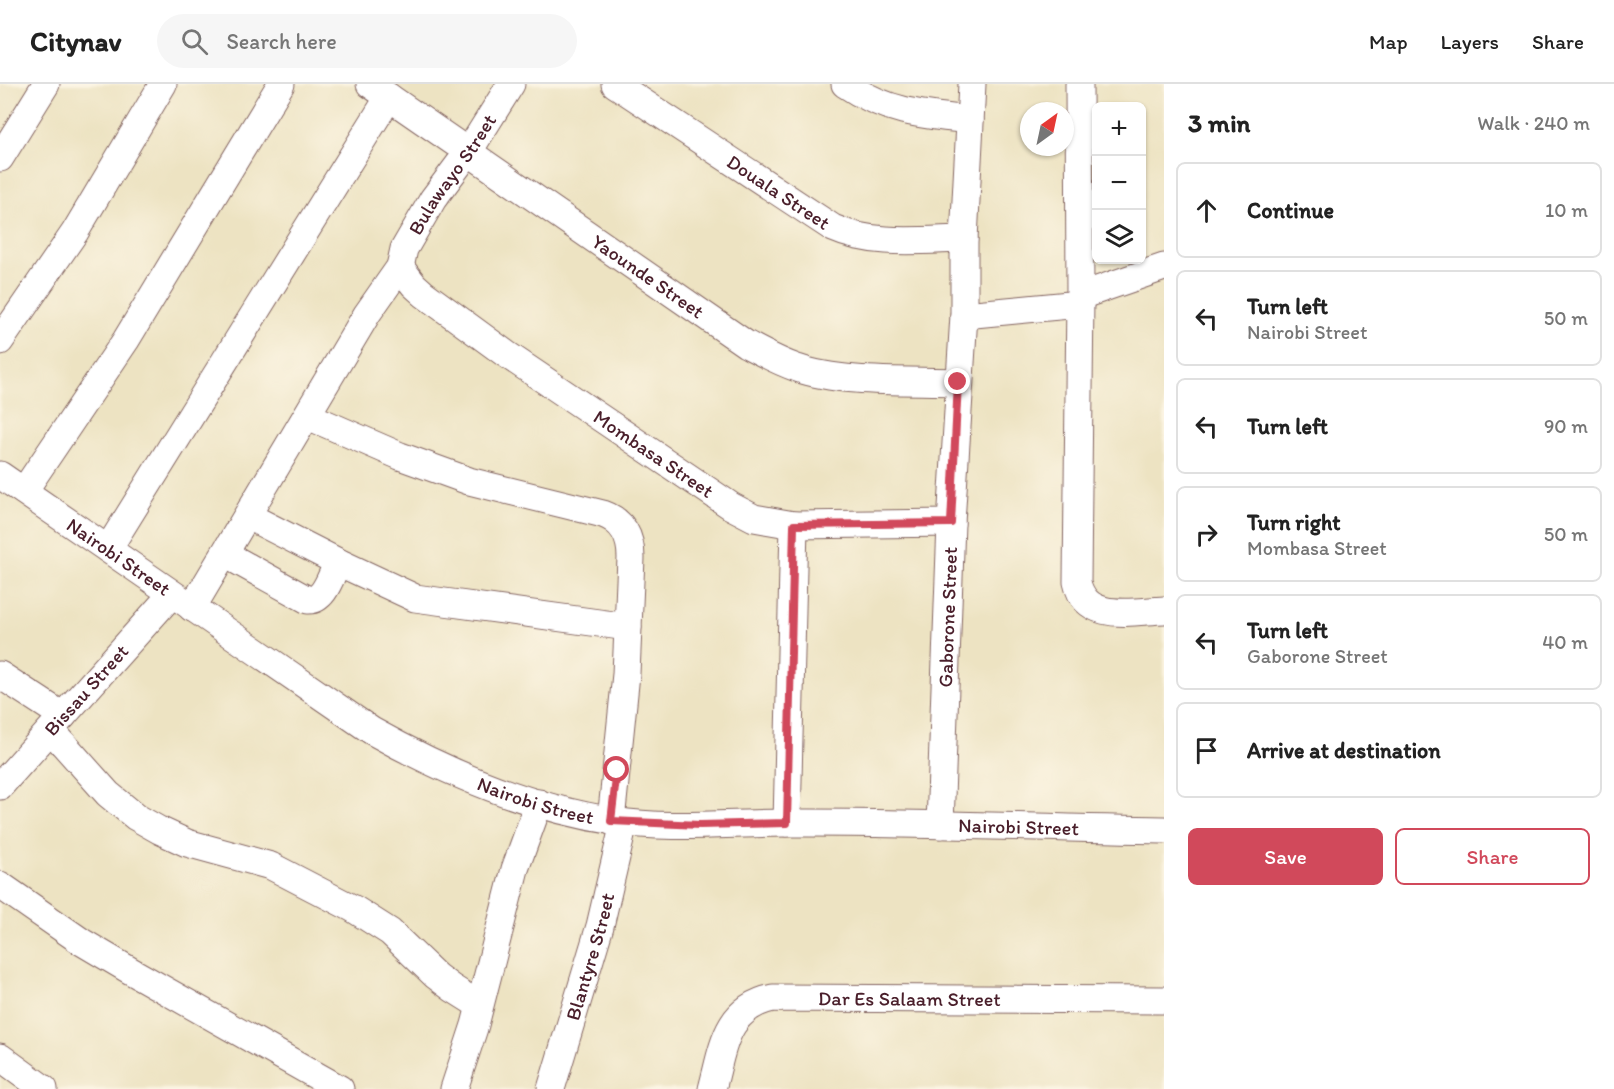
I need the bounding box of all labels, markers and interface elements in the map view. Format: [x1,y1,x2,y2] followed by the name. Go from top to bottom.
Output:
[157,14,577,68] search box
[30,24,121,58] text: Citynav
[178,25,211,58] icon: search
[226,28,337,55] text: Search here
[1369,29,1408,54] text: Map
[1441,29,1499,54] text: Layers
[1532,29,1584,54] text: Share
[1020,102,1074,156] north arrow
[1092,102,1146,264] map controls
[1092,102,1146,156] button: +
[1188,107,1250,139] text: 3 min
[403,109,501,239] street label: Bulawayo Street
[1477,111,1590,135] text: Walk · 240 m
[722,149,835,235] street label: Douala Street
[1092,156,1146,210] button: −
[1190,194,1223,227] icon: ahead
[1247,197,1334,224] text: Continue
[1545,198,1588,222] text: 10 m
[1092,210,1146,264] button: layers
[587,229,709,324] street label: Yaounde Street
[1247,293,1328,320] text: Turn left
[1190,302,1223,335] icon: left
[1544,306,1588,330] text: 50 m
[1247,320,1367,344] text: Nairobi Street
[944,368,970,394] route end
[589,405,718,503] street label: Mombasa Street
[1190,410,1223,443] icon: left
[1247,413,1328,440] text: Turn left
[1544,414,1588,438] text: 90 m
[1247,509,1341,536] text: Turn right
[62,513,176,601] street label: Nairobi Street
[1190,518,1223,551] icon: right
[1544,522,1588,546] text: 50 m
[1247,536,1387,560] text: Mombasa Street
[933,546,962,688] street label: Gaborone Street
[1247,617,1328,644] text: Turn left
[1190,626,1223,659] icon: left
[1542,630,1588,654] text: 40 m
[39,639,134,741] street label: Bissau Street
[1247,644,1388,668] text: Gaborone Street
[1190,734,1223,767] icon: arrive
[1247,737,1441,764] text: Arrive at destination
[603,756,629,782] route start
[474,771,596,829] street label: Nairobi Street
[958,813,1080,840] street label: Nairobi Street
[1188,828,1383,885] button: Save
[1395,828,1590,885] button: Share
[560,890,619,1023] street label: Blantyre Street
[818,986,1001,1011] street label: Dar Es Salaam Street

